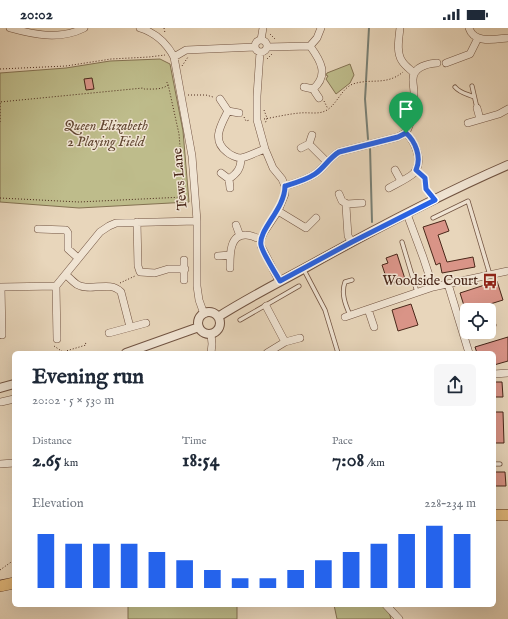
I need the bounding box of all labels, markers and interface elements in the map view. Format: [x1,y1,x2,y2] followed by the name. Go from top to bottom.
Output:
[20,5,53,24] text: 20:02
[389,92,423,133] pin
[395,98,417,120] icon: arrive
[64,117,148,152] park label: Queen Elizabeth 2 Playing Field
[168,147,192,211] street label: Tews Lane
[383,272,478,290] place label: Woodside Court
[481,272,499,290] bus stop icon: Woodside Court
[460,303,496,339] map controls
[460,303,496,339] button: locate
[32,363,144,391] text: Evening run
[434,364,476,406] button: share
[32,392,114,409] text: 20:02 · 5 × 530 m
[32,434,72,448] text: Distance
[182,434,206,448] text: Time
[332,434,353,448] text: Pace
[32,448,61,473] text: 2.65
[182,448,220,473] text: 18:54
[332,448,364,473] text: 7:08
[61,456,78,470] text: km
[364,456,385,470] text: /km
[32,495,84,512] text: Elevation
[424,495,476,512] text: 228–234 m

